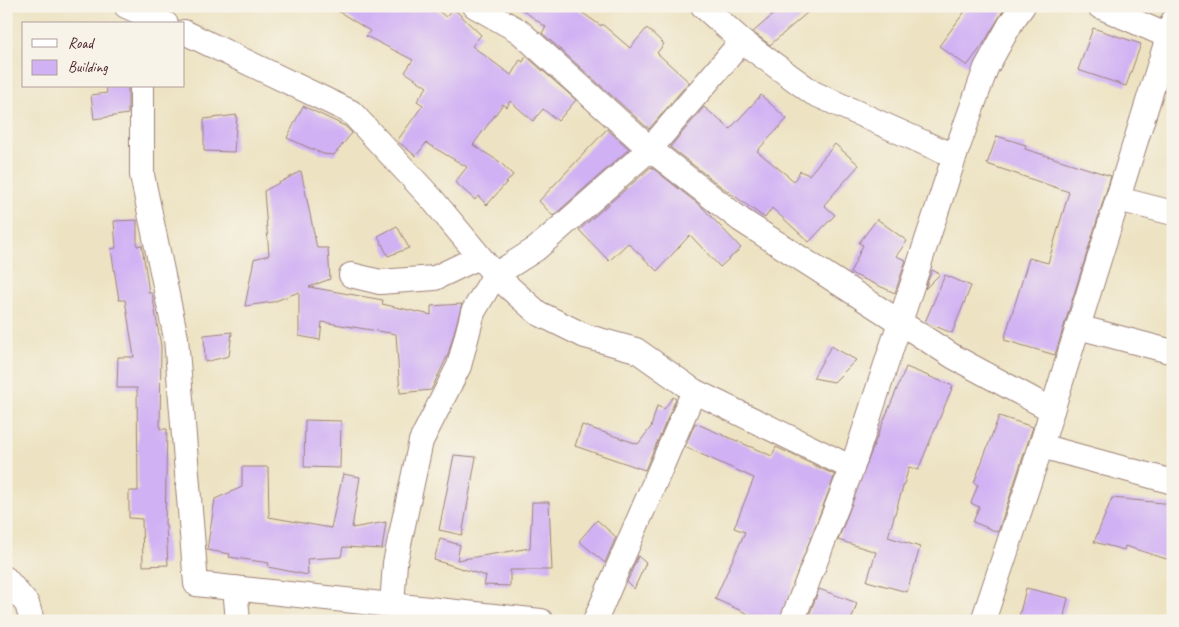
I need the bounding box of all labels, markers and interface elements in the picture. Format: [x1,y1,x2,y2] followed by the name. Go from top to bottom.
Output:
[22,22,185,88] legend
[68,34,95,53] text: Road
[68,58,108,77] text: Building

